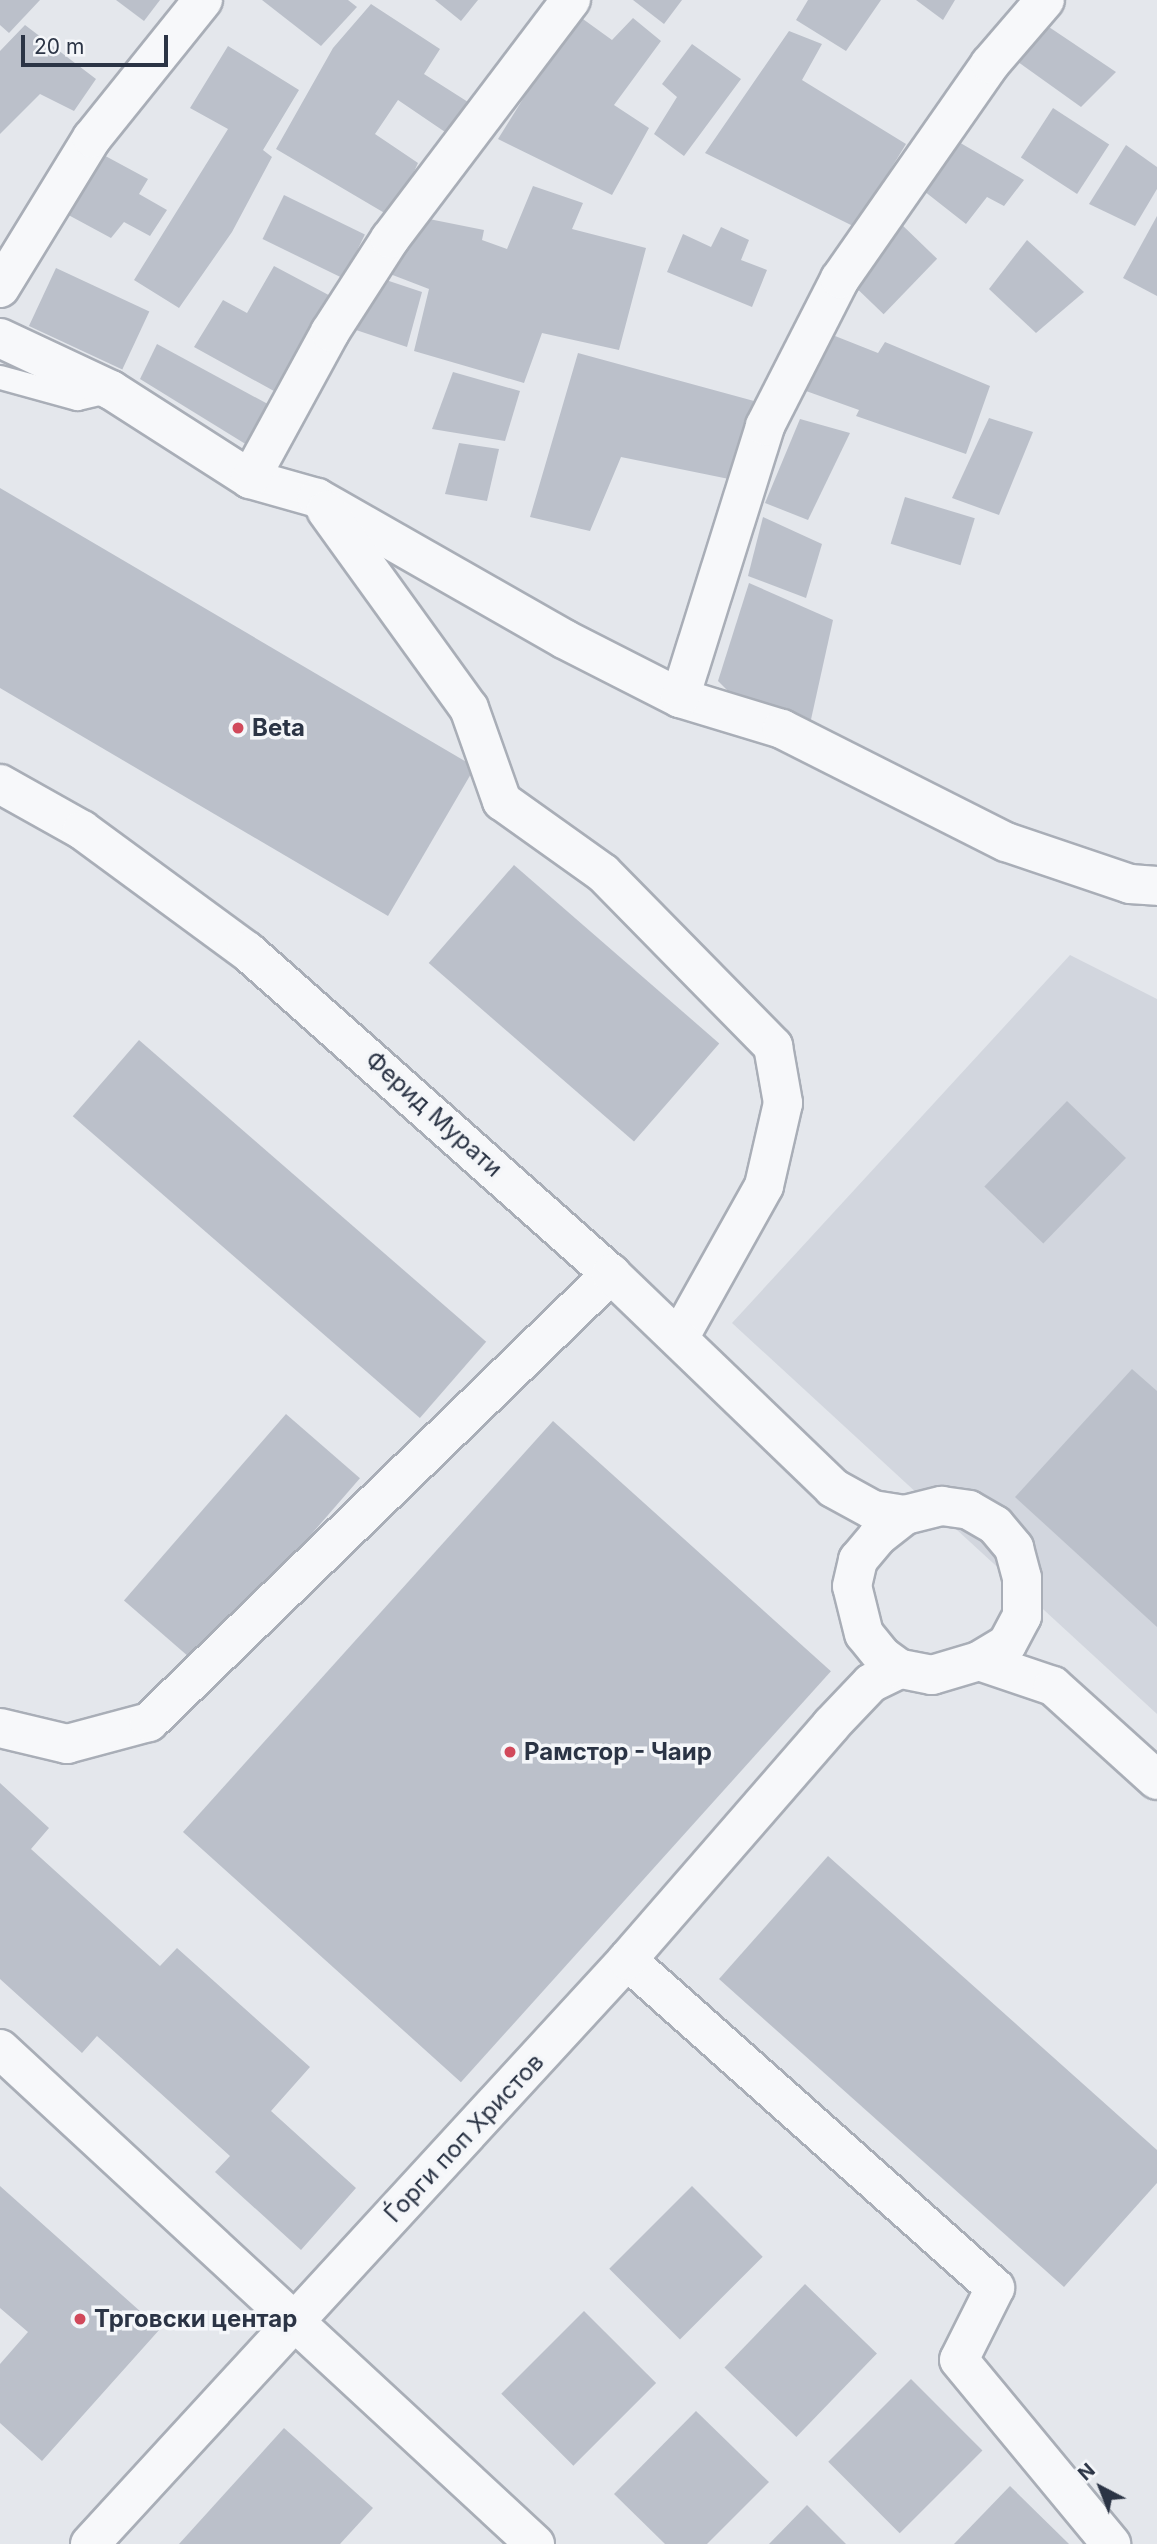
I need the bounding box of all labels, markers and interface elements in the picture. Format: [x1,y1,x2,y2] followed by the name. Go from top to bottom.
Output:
[24,21,172,65] scale bar
[34,34,84,59] text: 20 m
[252,714,305,742] place label: Beta
[230,720,246,736] marker: Beta
[360,1045,508,1183] street label: Ферид Мурати
[524,1738,712,1766] place label: Рамстор - Чаир
[502,1744,518,1760] marker: Рамстор - Чаир
[378,2048,550,2228] street label: Ѓорги поп Христов
[94,2305,297,2333] place label: Трговски центар
[72,2311,88,2327] marker: Трговски центар
[1066,2453,1136,2523] north arrow
[1074,2459,1100,2485] text: N

